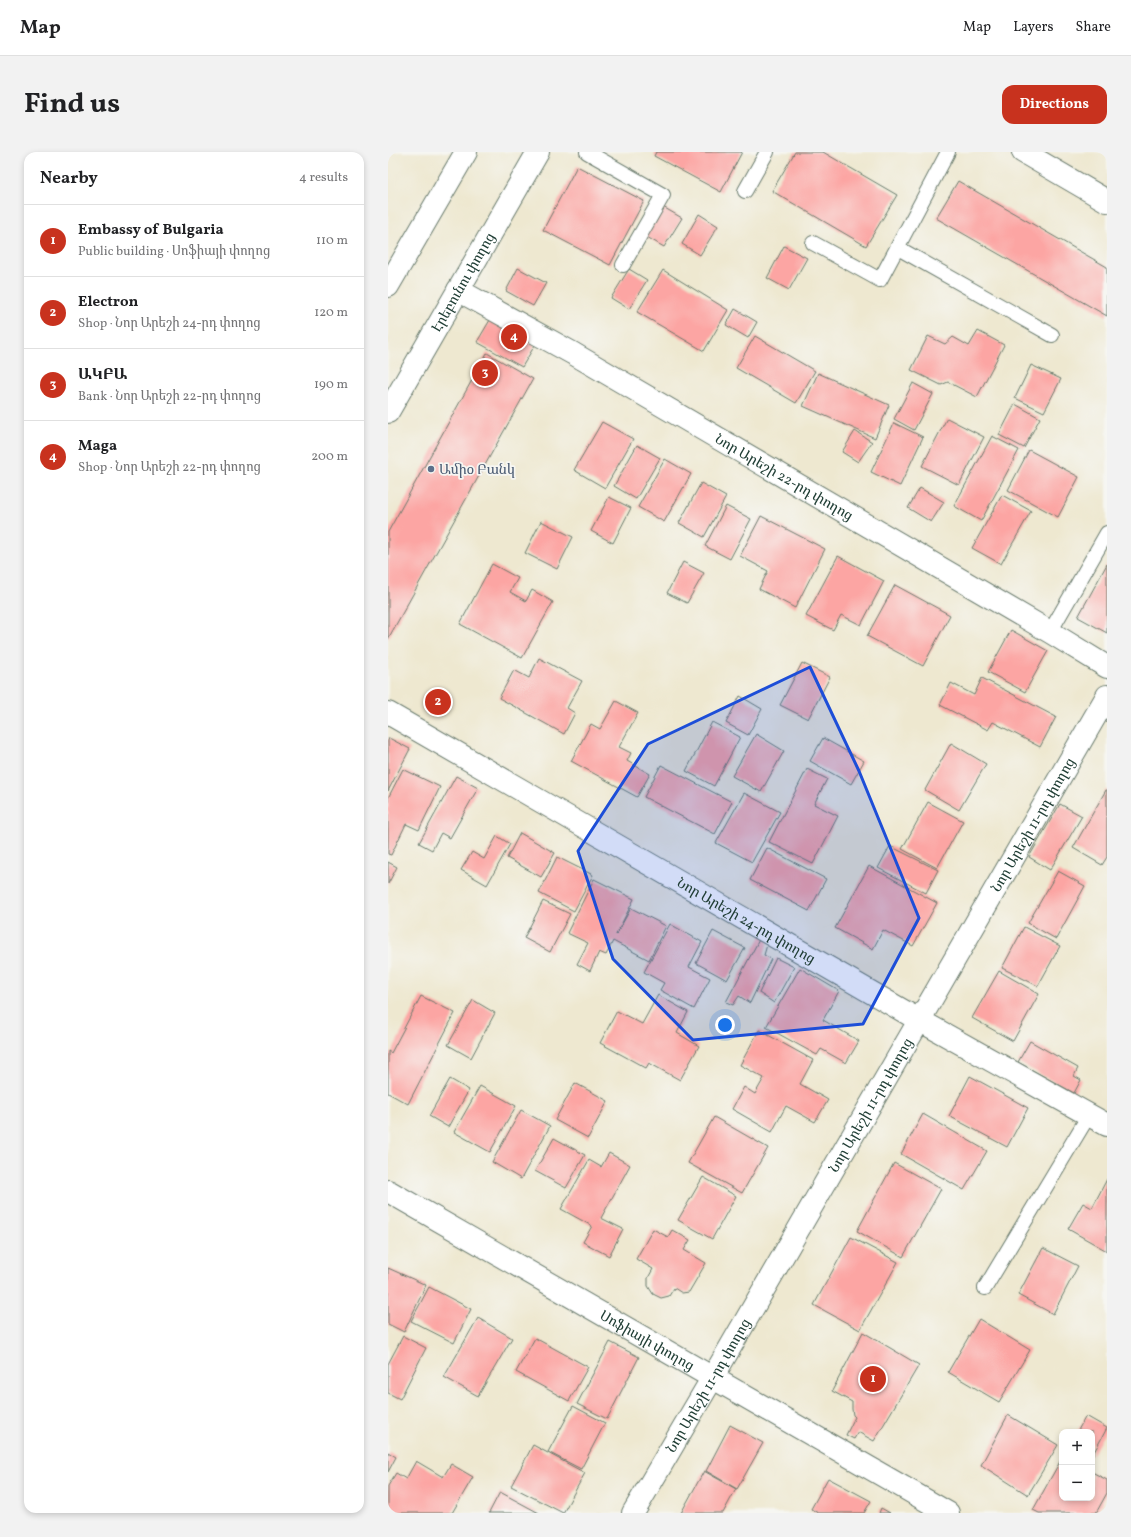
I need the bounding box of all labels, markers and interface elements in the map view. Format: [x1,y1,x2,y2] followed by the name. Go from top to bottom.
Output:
[20,15,61,41] text: Map
[963,18,991,37] text: Map
[1013,18,1053,37] text: Layers
[1075,18,1111,37] text: Share
[24,85,120,124] text: Find us
[1002,85,1107,124] button: Directions
[40,167,98,190] text: Nearby
[299,169,348,187] text: 4 results
[78,220,224,241] text: Embassy of Bulgaria
[428,230,500,336] street label: Էրեբունու փողոց
[50,232,56,250] text: 1
[316,232,348,250] text: 110 m
[78,243,270,261] text: Public building · Սոֆիայի փողոց
[78,292,138,313] text: Electron
[50,304,56,322] text: 2
[314,304,348,322] text: 120 m
[78,315,261,333] text: Shop · Նոր Արեշի 24-րդ փողոց
[501,322,527,352] pin: 4
[472,358,498,388] pin: 3
[78,365,127,386] text: ԱԿԲԱ
[50,376,56,394] text: 3
[314,376,348,394] text: 190 m
[78,388,261,406] text: Bank · Նոր Արեշի 22-րդ փողոց
[711,430,856,526] street label: Նոր Արեշի 22-րդ փողոց
[78,436,117,457] text: Maga
[49,448,57,466] text: 4
[311,448,348,466] text: 200 m
[78,459,261,477] text: Shop · Նոր Արեշի 22-րդ փողոց
[439,461,515,480] place label: Ամիօ Բանկ
[426,464,436,474] marker: Ամիօ Բանկ
[425,687,451,717] pin: 2
[987,755,1080,896] street label: Նոր Արեշի 11-րդ փողոց
[673,874,818,969] street label: Նոր Արեշի 24-րդ փողոց
[715,1015,735,1035] your location
[825,1035,918,1177] street label: Նոր Արեշի 11-րդ փողոց
[596,1307,697,1376] street label: Սոֆիայի փողոց
[662,1315,756,1457] street label: Նոր Արեշի 11-րդ փողոց
[860,1364,886,1394] pin: 1
[1059,1429,1095,1501] map controls
[1059,1429,1095,1465] button: +
[1059,1465,1095,1501] button: −

